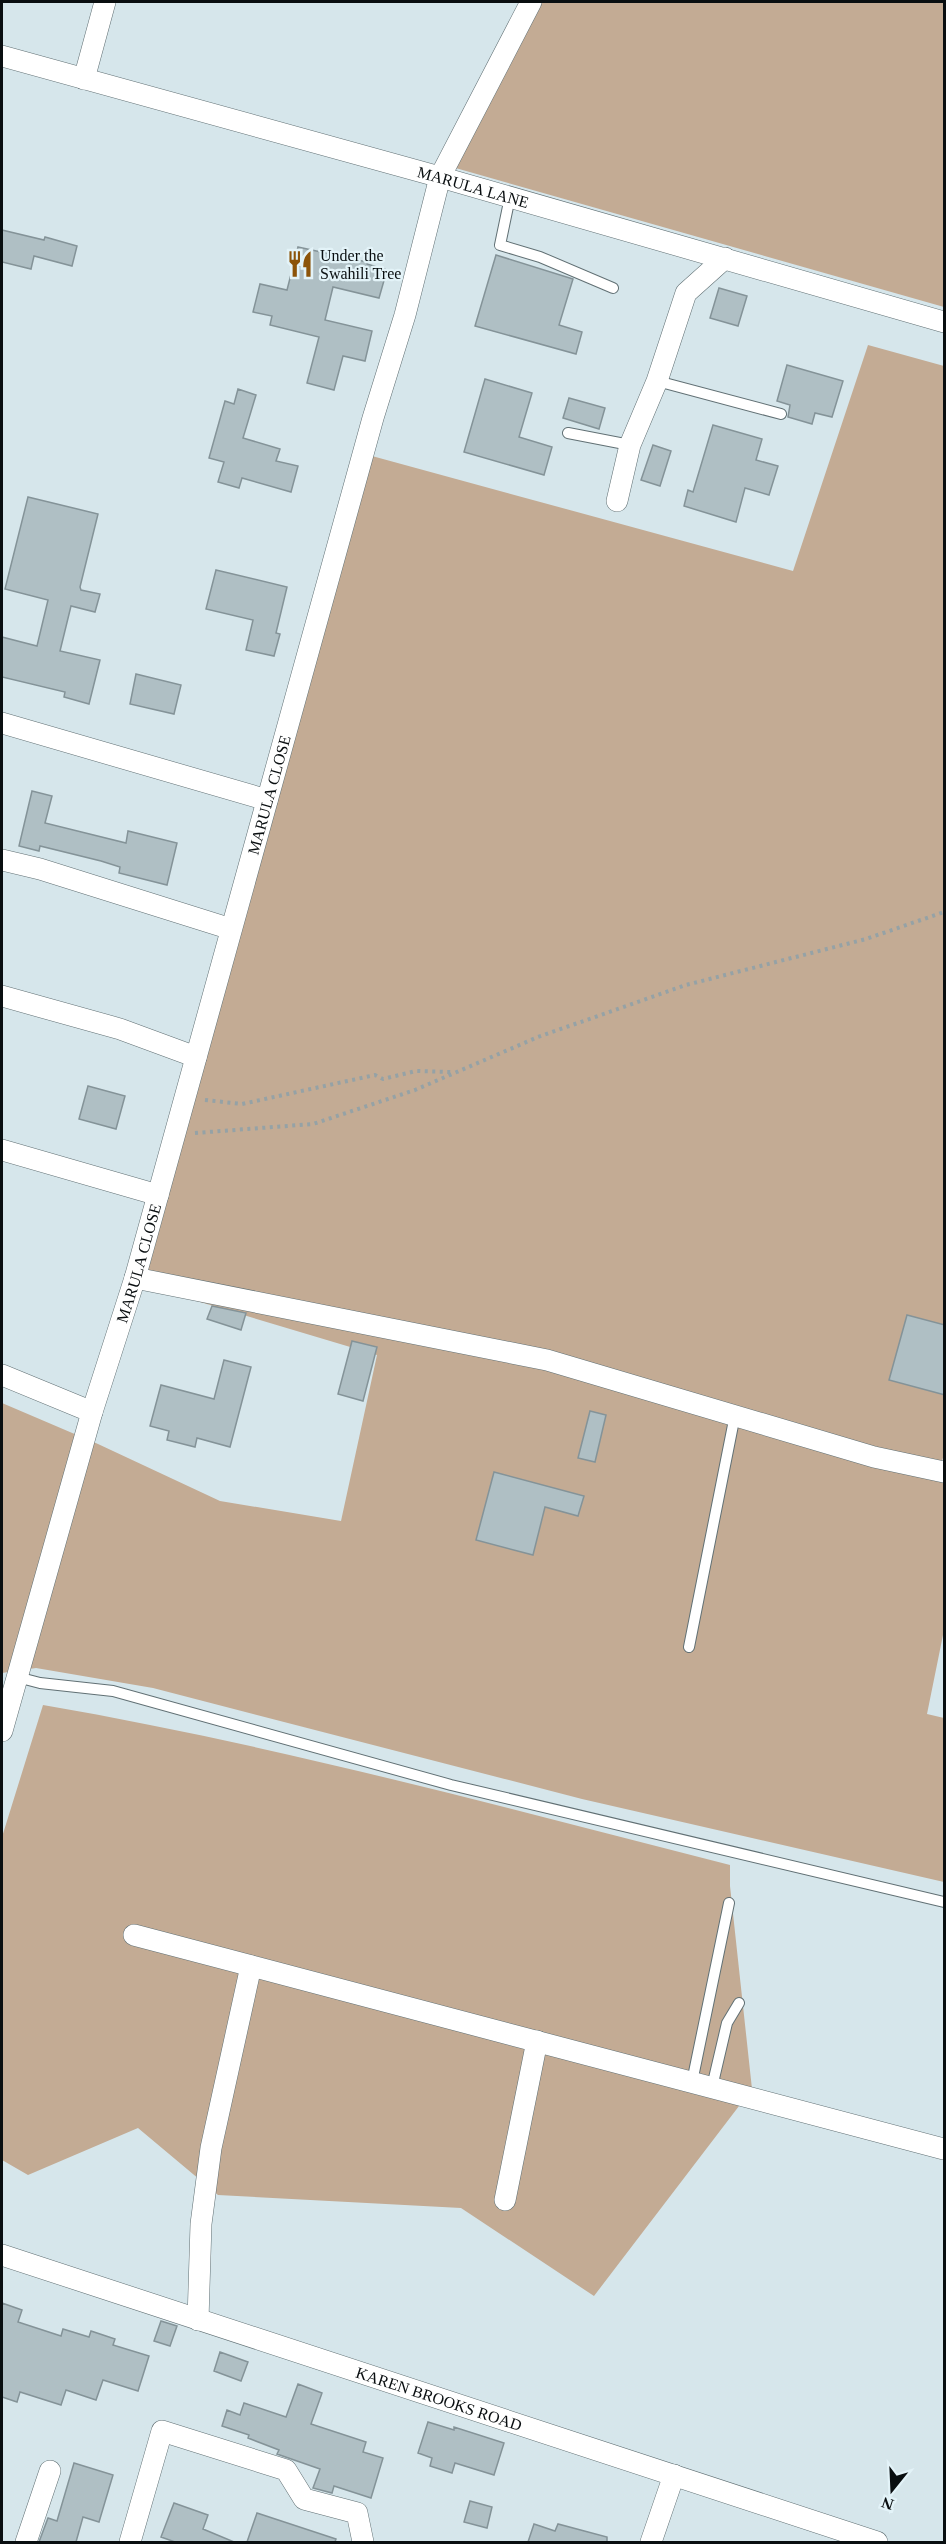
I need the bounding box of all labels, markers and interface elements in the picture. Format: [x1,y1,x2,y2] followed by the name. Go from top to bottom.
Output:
[415,163,531,211] street label: MARULA LANE
[320,247,401,282] place label: Under the Swahili Tree
[285,249,315,279] restaurant icon: Under the Swahili Tree
[245,733,294,857] street label: MARULA CLOSE
[113,1202,164,1325] street label: MARULA CLOSE
[354,2364,524,2434] street label: KAREN BROOKS ROAD
[862,2460,922,2520] north arrow
[879,2494,896,2514] text: N

